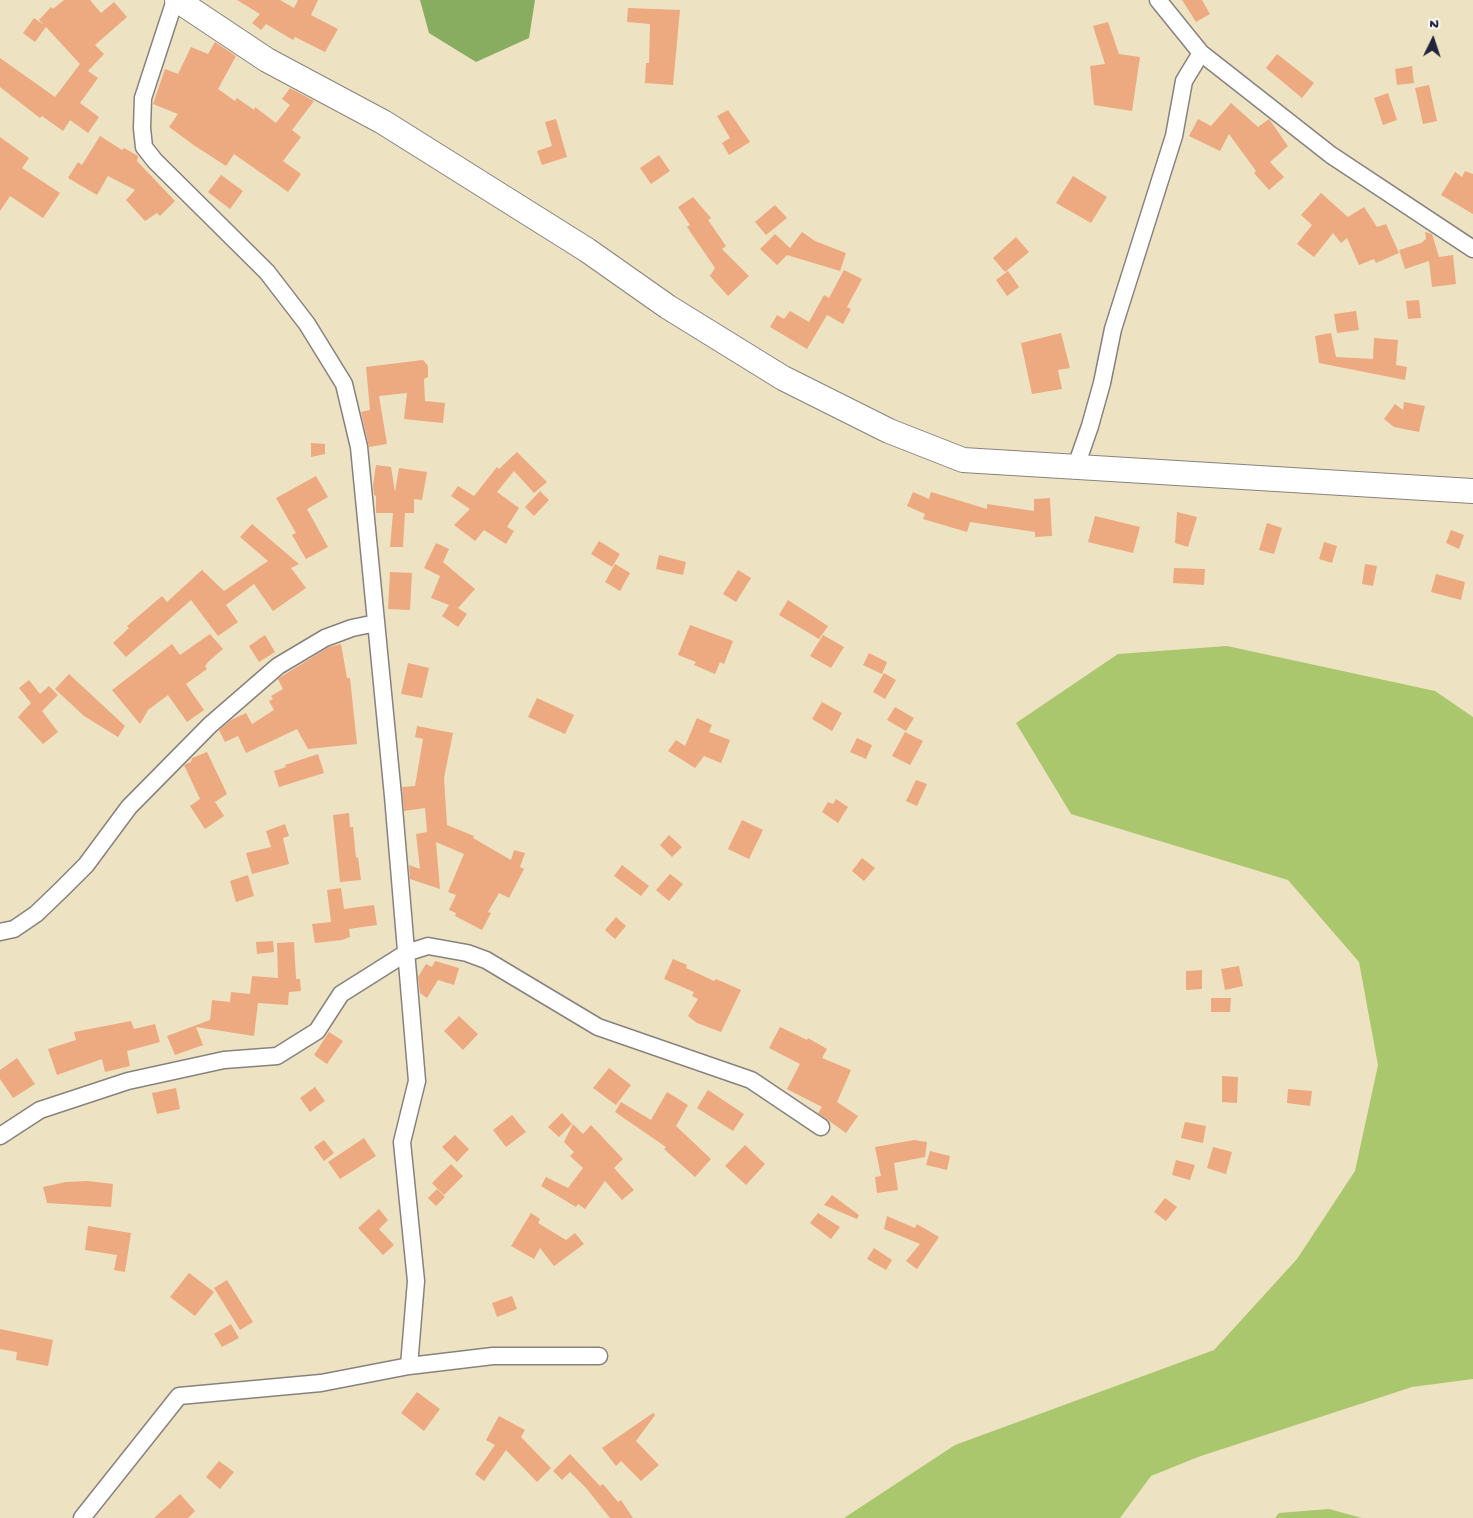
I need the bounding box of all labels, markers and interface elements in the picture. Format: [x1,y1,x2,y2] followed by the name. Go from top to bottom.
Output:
[1408,15,1458,65] north arrow
[1429,16,1439,33] text: N

